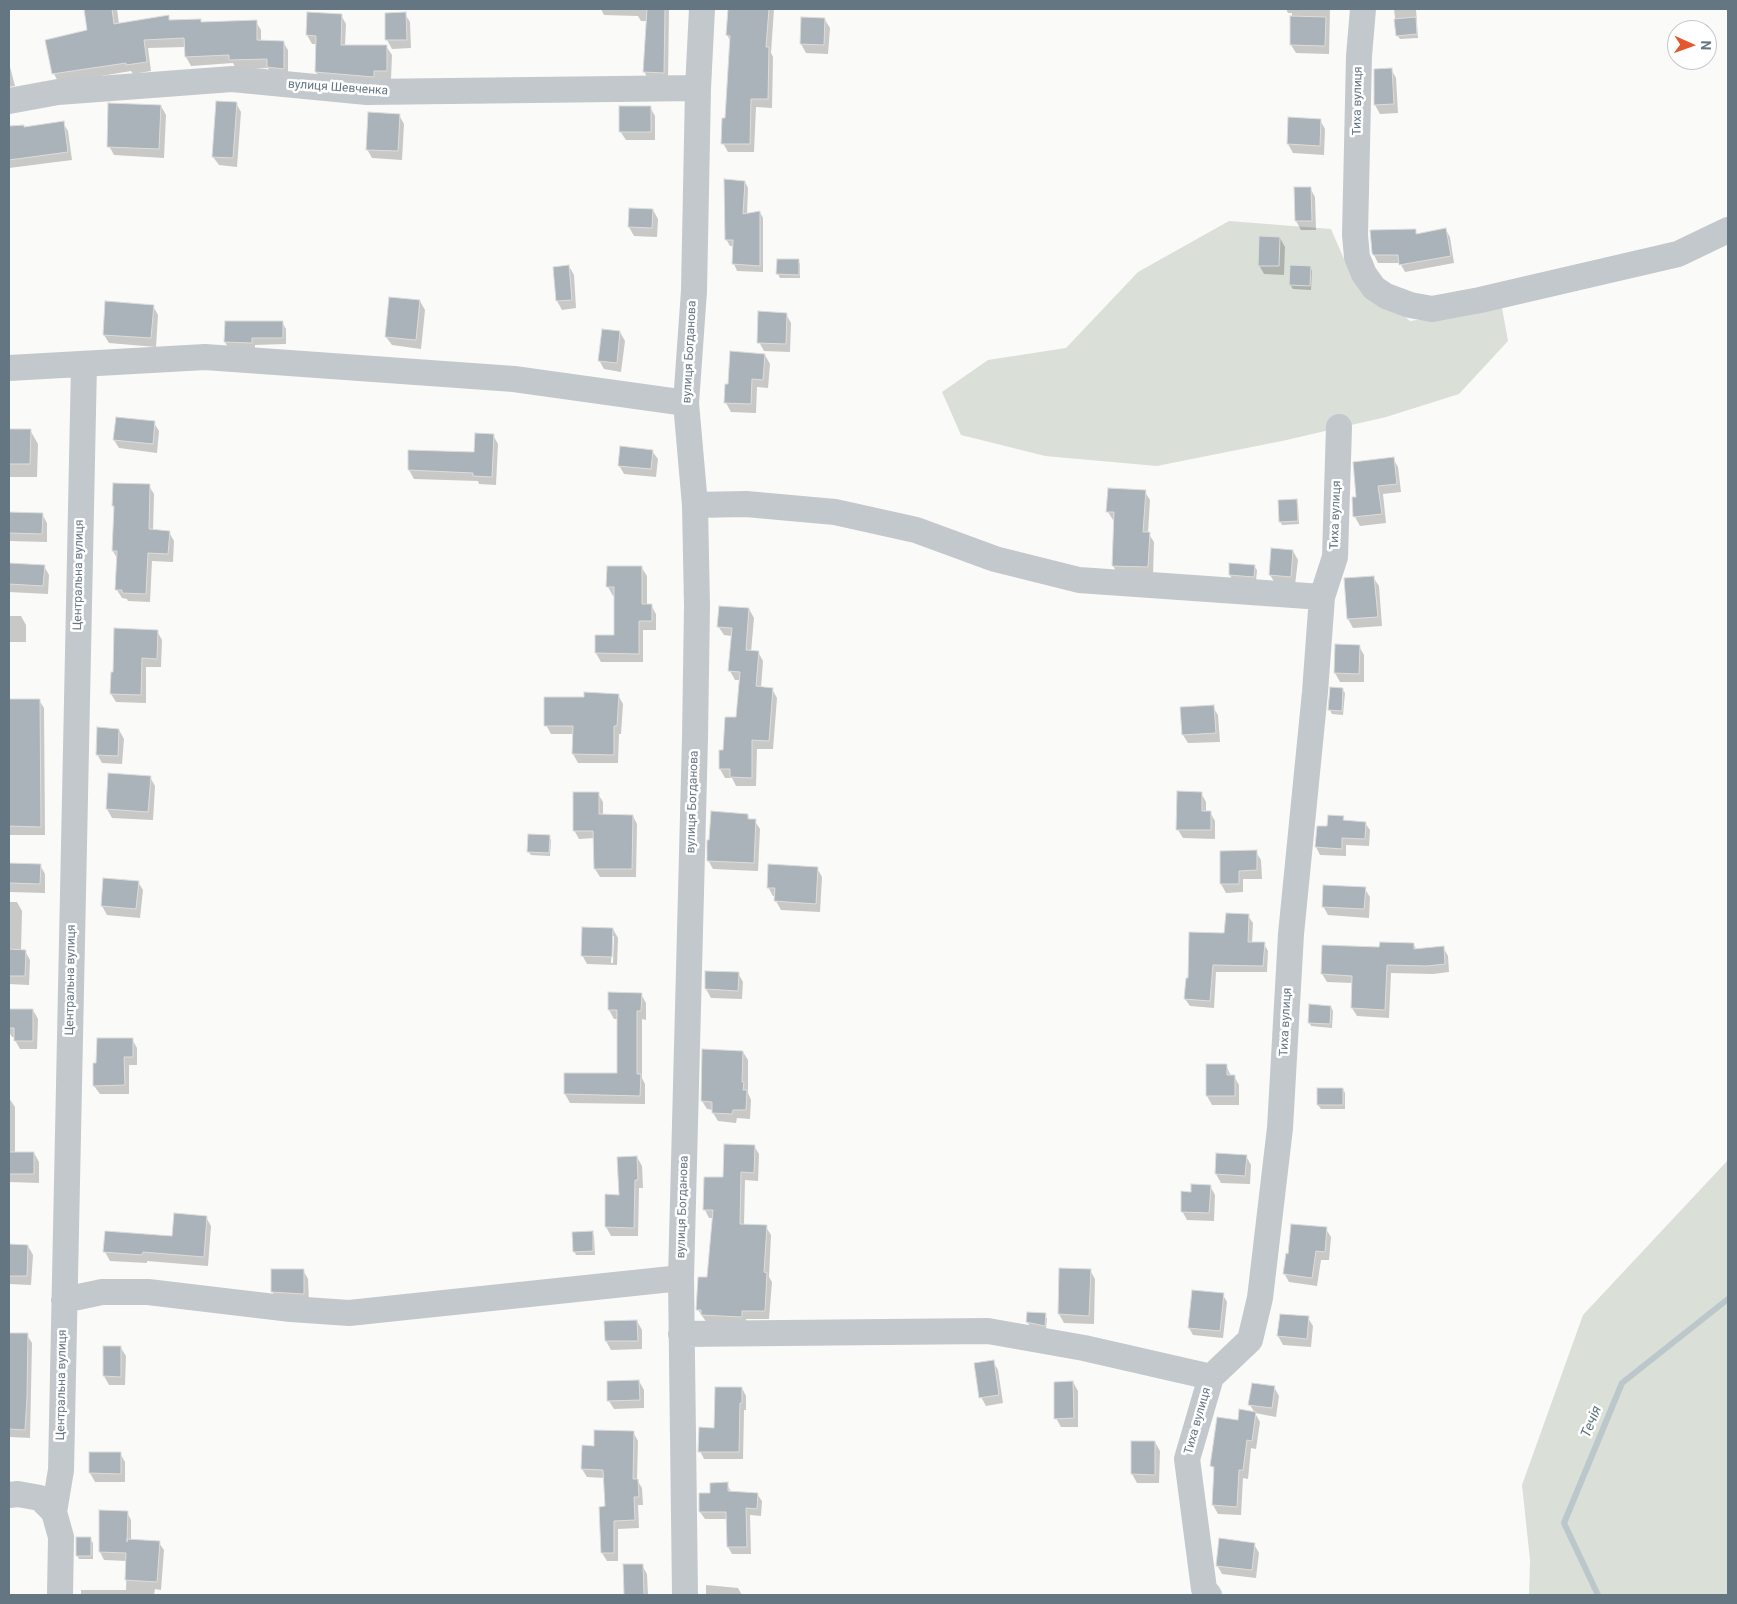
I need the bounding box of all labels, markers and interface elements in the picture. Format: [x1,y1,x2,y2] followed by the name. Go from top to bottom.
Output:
[1667,20,1717,70] north arrow
[1698,40,1714,51] text: N
[1350,66,1366,136] street label: Тиха вулиця
[288,77,388,99] street label: вулиця Шевченка
[680,300,700,404] street label: вулиця Богданова
[1328,480,1344,550] street label: Тиха вулиця
[71,519,87,631] street label: Центральна вулиця
[684,750,702,854] street label: вулиця Богданова
[63,924,79,1036] street label: Центральна вулиця
[1277,987,1295,1057] street label: Тиха вулиця
[674,1155,692,1259] street label: вулиця Богданова
[54,1329,70,1441] street label: Центральна вулиця
[1182,1386,1214,1456] street label: Тиха вулиця
[1578,1404,1606,1440] water label: Течія

